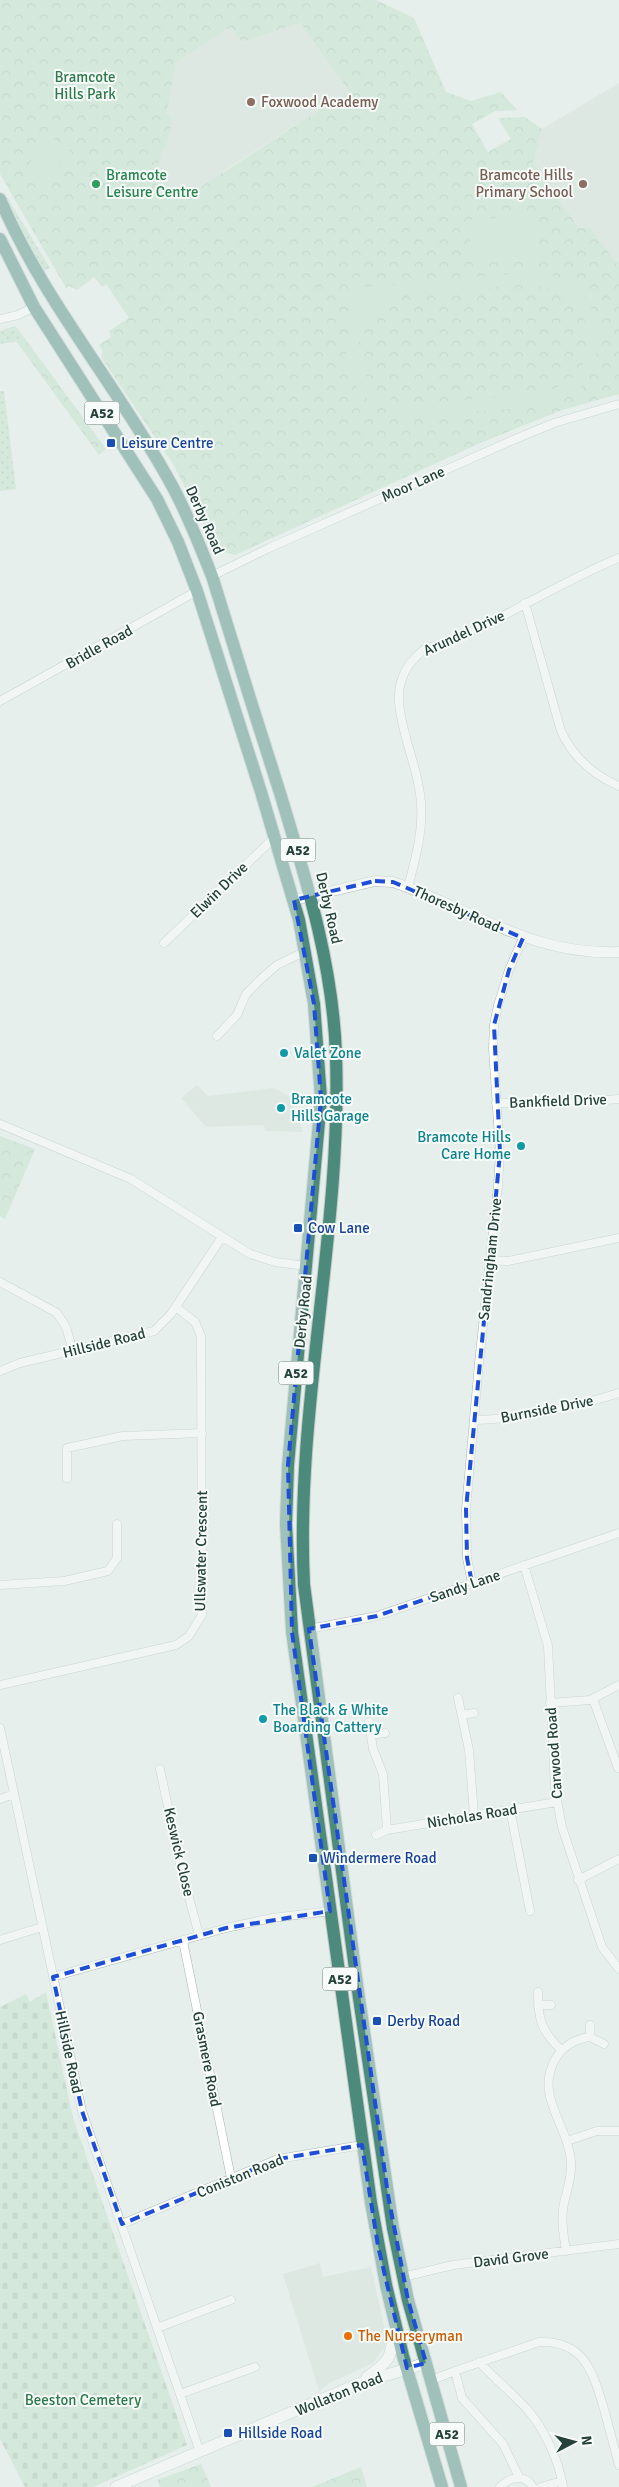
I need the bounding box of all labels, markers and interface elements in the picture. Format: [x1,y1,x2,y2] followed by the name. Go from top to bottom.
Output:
[54,68,116,103] park label: Bramcote Hills Park
[261,93,378,111] place label: Foxwood Academy
[245,96,257,108] marker: Foxwood Academy
[106,166,198,201] place label: Bramcote Leisure Centre
[476,166,573,201] place label: Bramcote Hills Primary School
[90,178,102,190] marker: Bramcote Leisure Centre
[577,178,589,190] marker: Bramcote Hills Primary School
[84,402,120,424] road number: A52
[121,434,213,452] place label: Leisure Centre
[105,437,117,449] marker: Leisure Centre
[379,462,447,506] street label: Moor Lane
[182,483,228,557] street label: Derby Road
[420,606,508,660] street label: Arundel Drive
[62,621,136,673] street label: Bridle Road
[280,838,316,862] road number: A52
[187,858,251,922] street label: Elwin Drive
[312,870,346,946] street label: Derby Road
[411,882,503,936] street label: Thoresby Road
[294,1044,361,1062] place label: Valet Zone
[278,1047,290,1059] marker: Valet Zone
[291,1090,369,1125] place label: Bramcote Hills Garage
[509,1090,607,1112] street label: Bankfield Drive
[275,1102,287,1114] marker: Bramcote Hills Garage
[417,1128,511,1163] place label: Bramcote Hills Care Home
[515,1140,527,1152] marker: Bramcote Hills Care Home
[475,1197,505,1321] street label: Sandringham Drive
[308,1219,370,1237] place label: Cow Lane
[292,1222,304,1234] marker: Cow Lane
[290,1275,316,1349] street label: Derby Road
[61,1324,147,1362] street label: Hillside Road
[278,1362,314,1385] road number: A52
[499,1391,595,1427] street label: Burnside Drive
[191,1490,211,1612] street label: Ullswater Crescent
[427,1566,503,1606] street label: Sandy Lane
[273,1701,388,1736] place label: The Black & White Boarding Cattery
[542,1706,566,1800] street label: Carwood Road
[257,1713,269,1725] marker: The Black & White Boarding Cattery
[426,1800,519,1832] street label: Nicholas Road
[160,1806,198,1898] street label: Keswick Close
[323,1849,437,1867] place label: Windermere Road
[307,1852,319,1864] marker: Windermere Road
[322,1968,358,1990] road number: A52
[51,2009,87,2095] street label: Hillside Road
[189,2010,225,2108] street label: Grasmere Road
[387,2012,460,2030] place label: Derby Road
[371,2015,383,2027] marker: Derby Road
[194,2150,286,2202] street label: Coniston Road
[472,2244,550,2272] street label: David Grove
[358,2327,463,2345] place label: The Nurseryman
[342,2330,354,2342] marker: The Nurseryman
[293,2368,385,2420] street label: Wollaton Road
[25,2391,141,2409] park label: Beeston Cemetery
[549,2417,599,2467] north arrow
[430,2422,464,2446] road number: A52
[238,2424,322,2442] place label: Hillside Road
[222,2427,234,2439] marker: Hillside Road
[577,2435,595,2446] text: N

